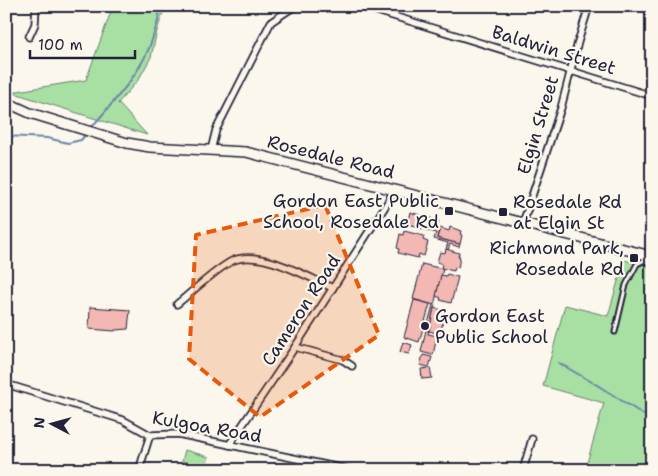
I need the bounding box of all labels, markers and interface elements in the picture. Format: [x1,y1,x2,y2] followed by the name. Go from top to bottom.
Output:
[489,20,619,80] street label: Baldwin Street
[30,28,135,60] scale bar
[38,35,83,55] text: 100 m
[512,73,564,177] street label: Elgin Street
[265,130,397,184] street label: Rosedale Road
[263,189,439,234] place label: Gordon East Public School, Rosedale Rd
[513,190,622,235] place label: Rosedale Rd at Elgin St
[443,205,455,217] marker: Gordon East Public School, Rosedale Rd
[497,206,509,218] marker: Rosedale Rd at Elgin St
[490,236,624,281] place label: Richmond Park, Rosedale Rd
[256,250,346,370] street label: Cameron Road
[628,252,640,264] marker: Richmond Park, Rosedale Rd
[435,304,549,349] place label: Gordon East Public School
[419,320,431,332] marker: Gordon East Public School
[28,398,78,448] north arrow
[150,406,264,448] street label: Kulgoa Road
[30,416,49,429] text: N

